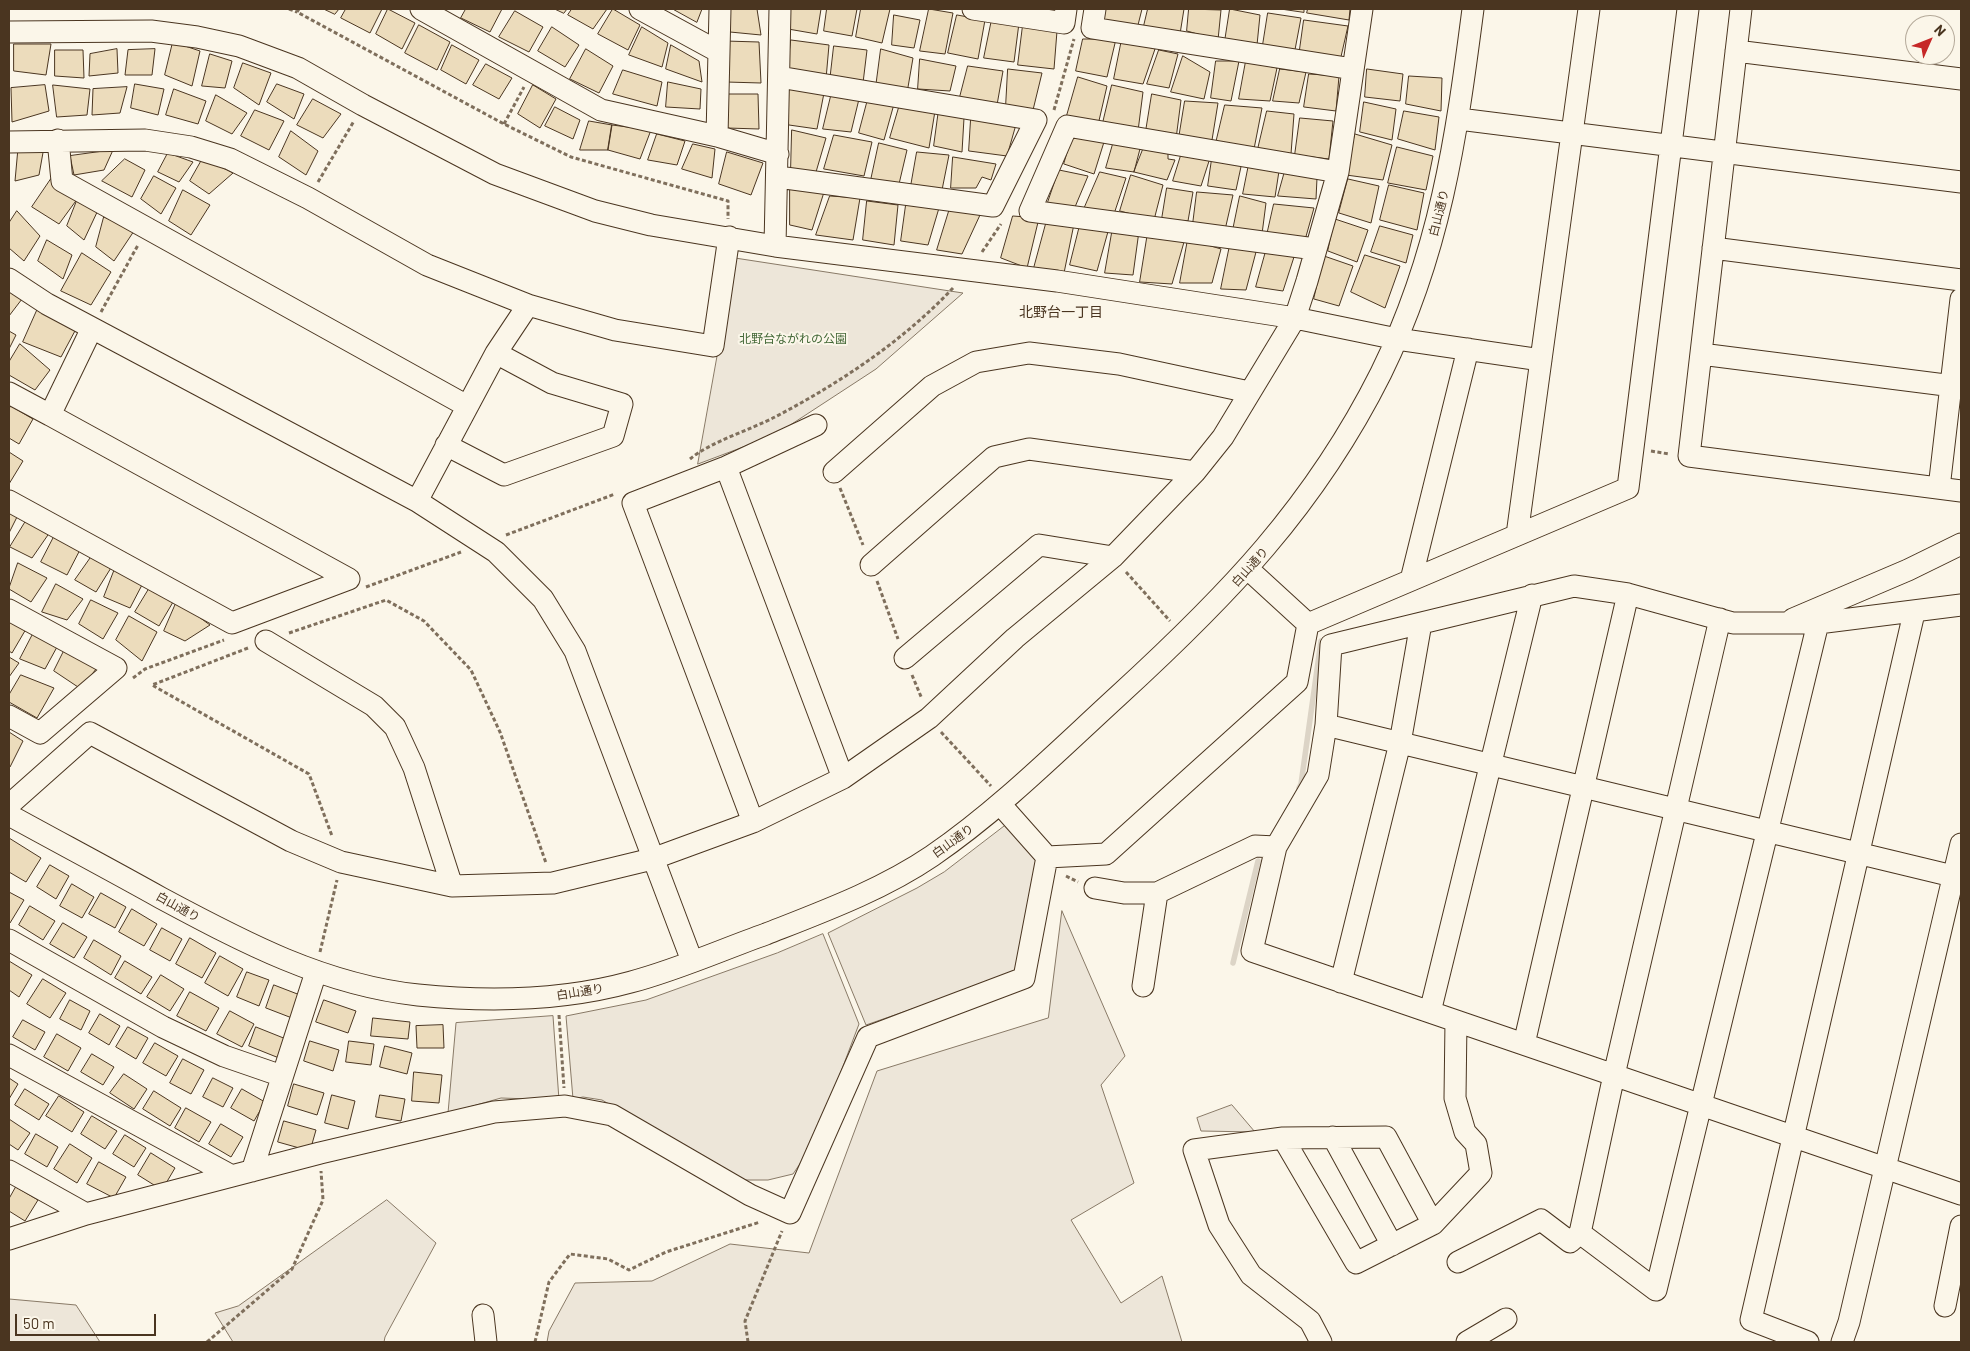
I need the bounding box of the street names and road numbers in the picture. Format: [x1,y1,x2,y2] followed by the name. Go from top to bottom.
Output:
[1426,188,1452,238] street label: 白山通り
[1229,544,1271,590] street label: 白山通り
[929,821,977,861] street label: 白山通り
[154,889,202,925] street label: 白山通り
[555,981,605,1003] street label: 白山通り

